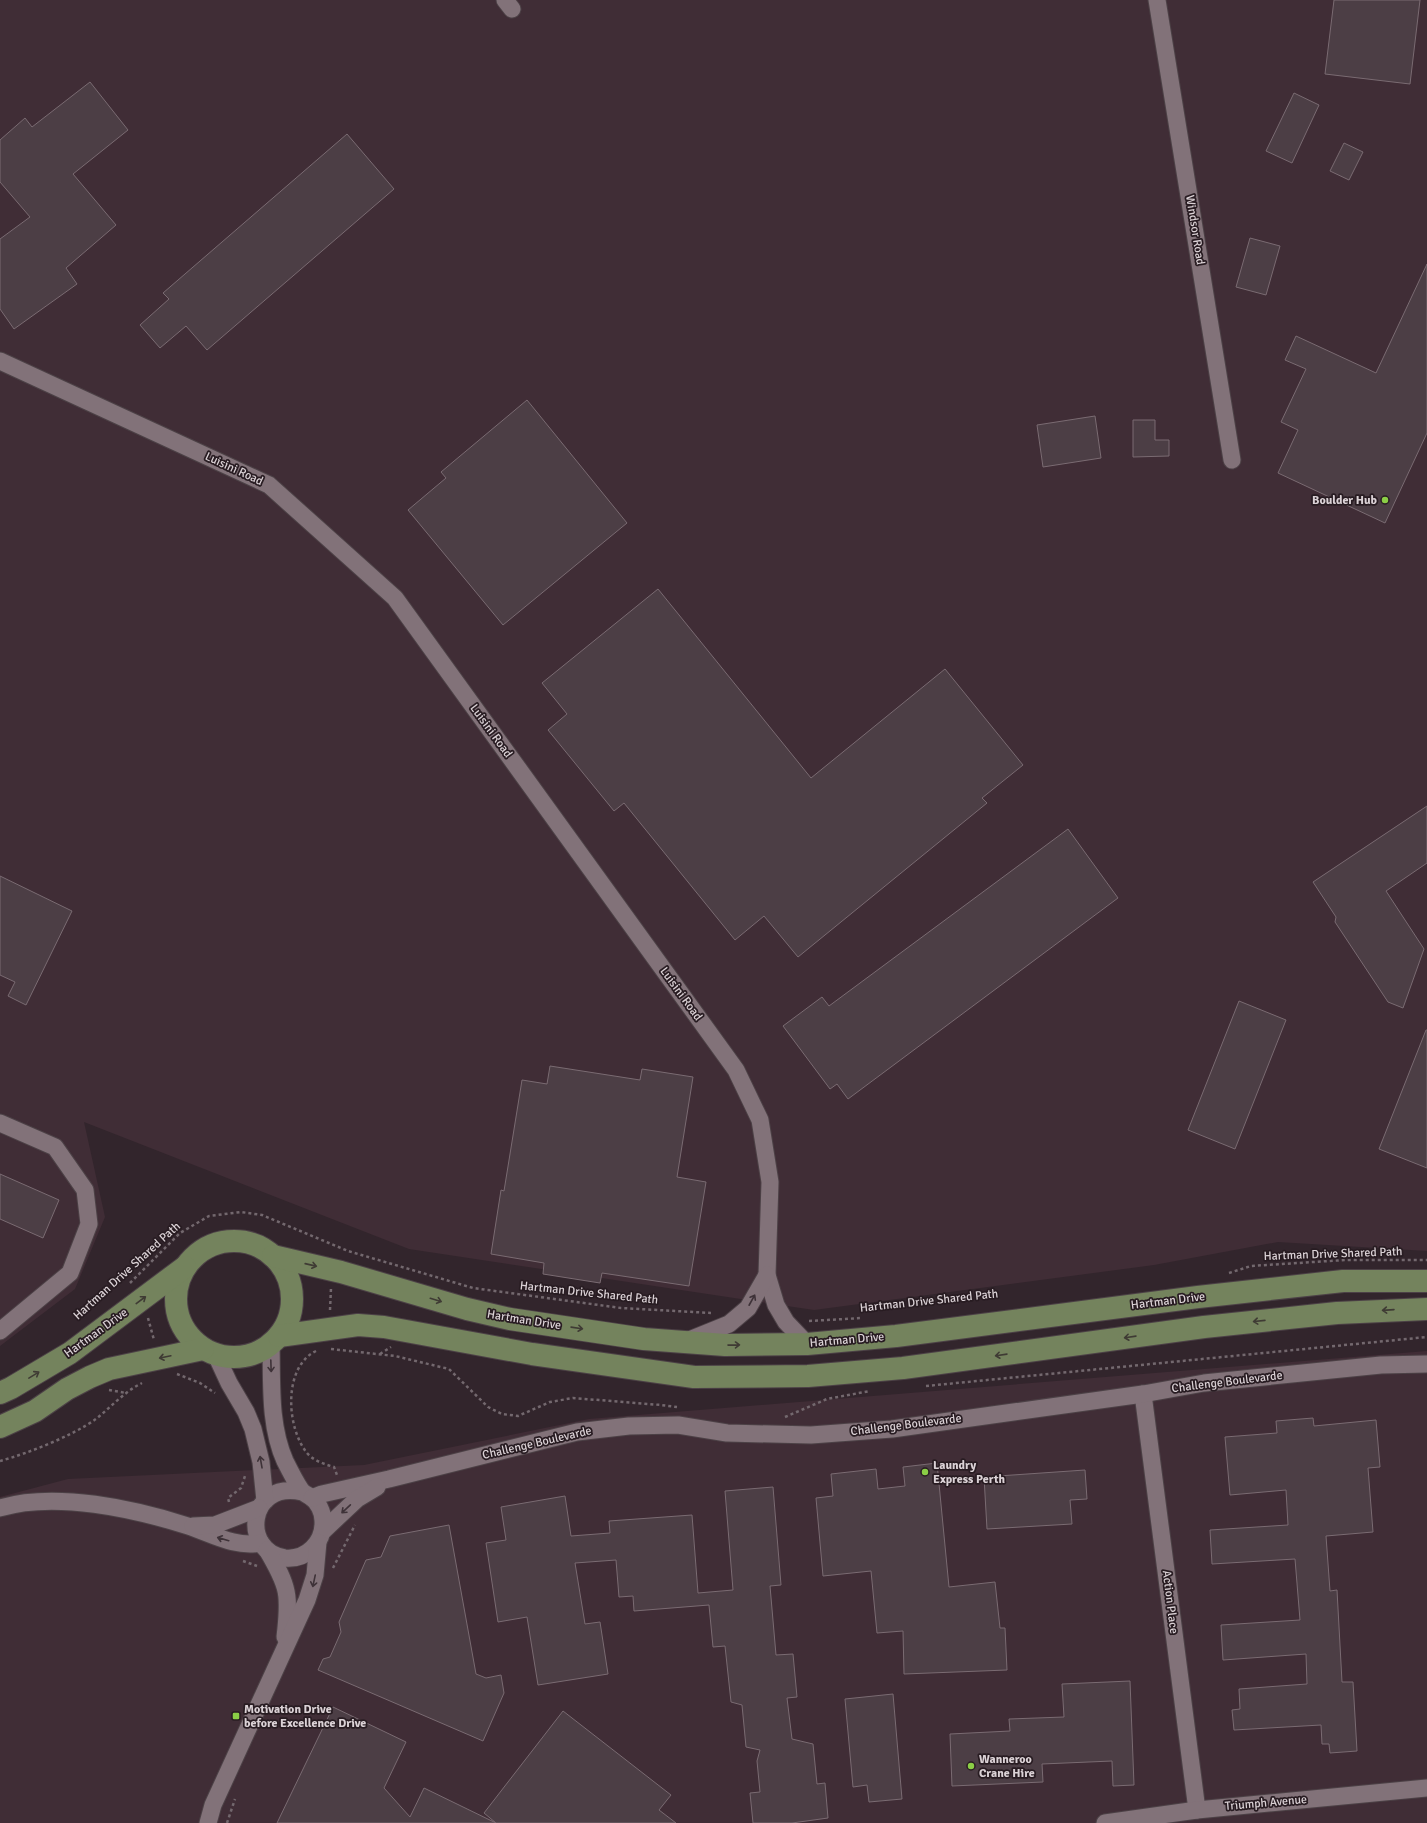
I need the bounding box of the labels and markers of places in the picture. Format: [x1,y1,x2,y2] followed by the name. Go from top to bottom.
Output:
[1312,493,1378,508] place label: Boulder Hub
[1380,495,1390,505] marker: Boulder Hub
[933,1458,1005,1487] place label: Laundry Express Perth
[920,1467,930,1477] marker: Laundry Express Perth
[244,1702,366,1731] place label: Motivation Drive before Excellence Drive
[231,1711,241,1721] marker: Motivation Drive before Excellence Drive
[979,1752,1035,1781] place label: Wanneroo Crane Hire
[966,1761,976,1771] marker: Wanneroo Crane Hire

